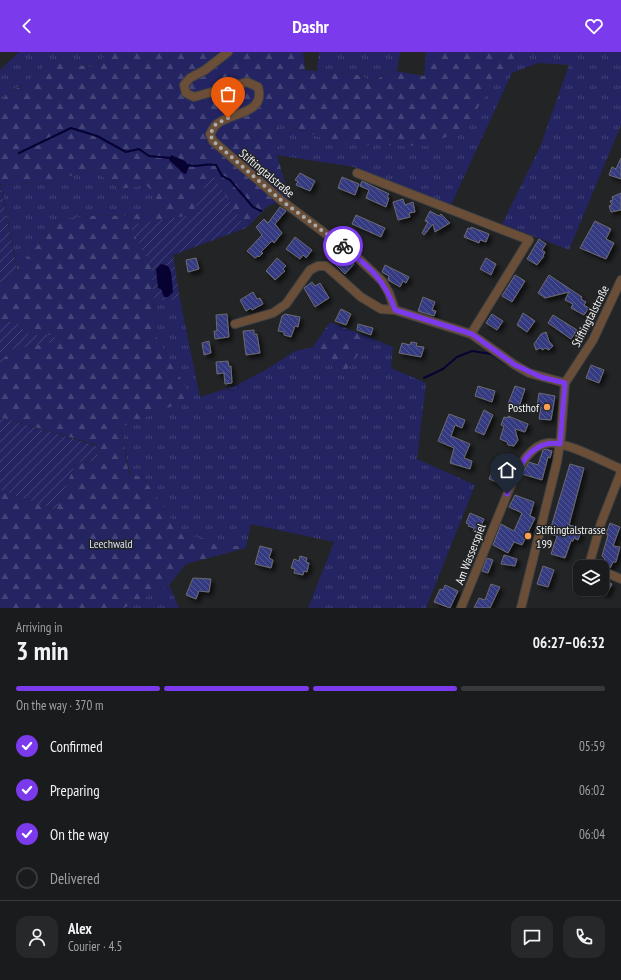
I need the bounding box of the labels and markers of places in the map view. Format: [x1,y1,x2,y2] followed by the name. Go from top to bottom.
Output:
[211,77,245,118] pin
[508,400,540,415] place label: Posthof
[542,402,552,412] marker: Posthof
[490,453,524,494] pin
[536,522,606,551] place label: Stiftingtalstrasse 199
[523,531,533,541] marker: Stiftingtalstrasse 199

